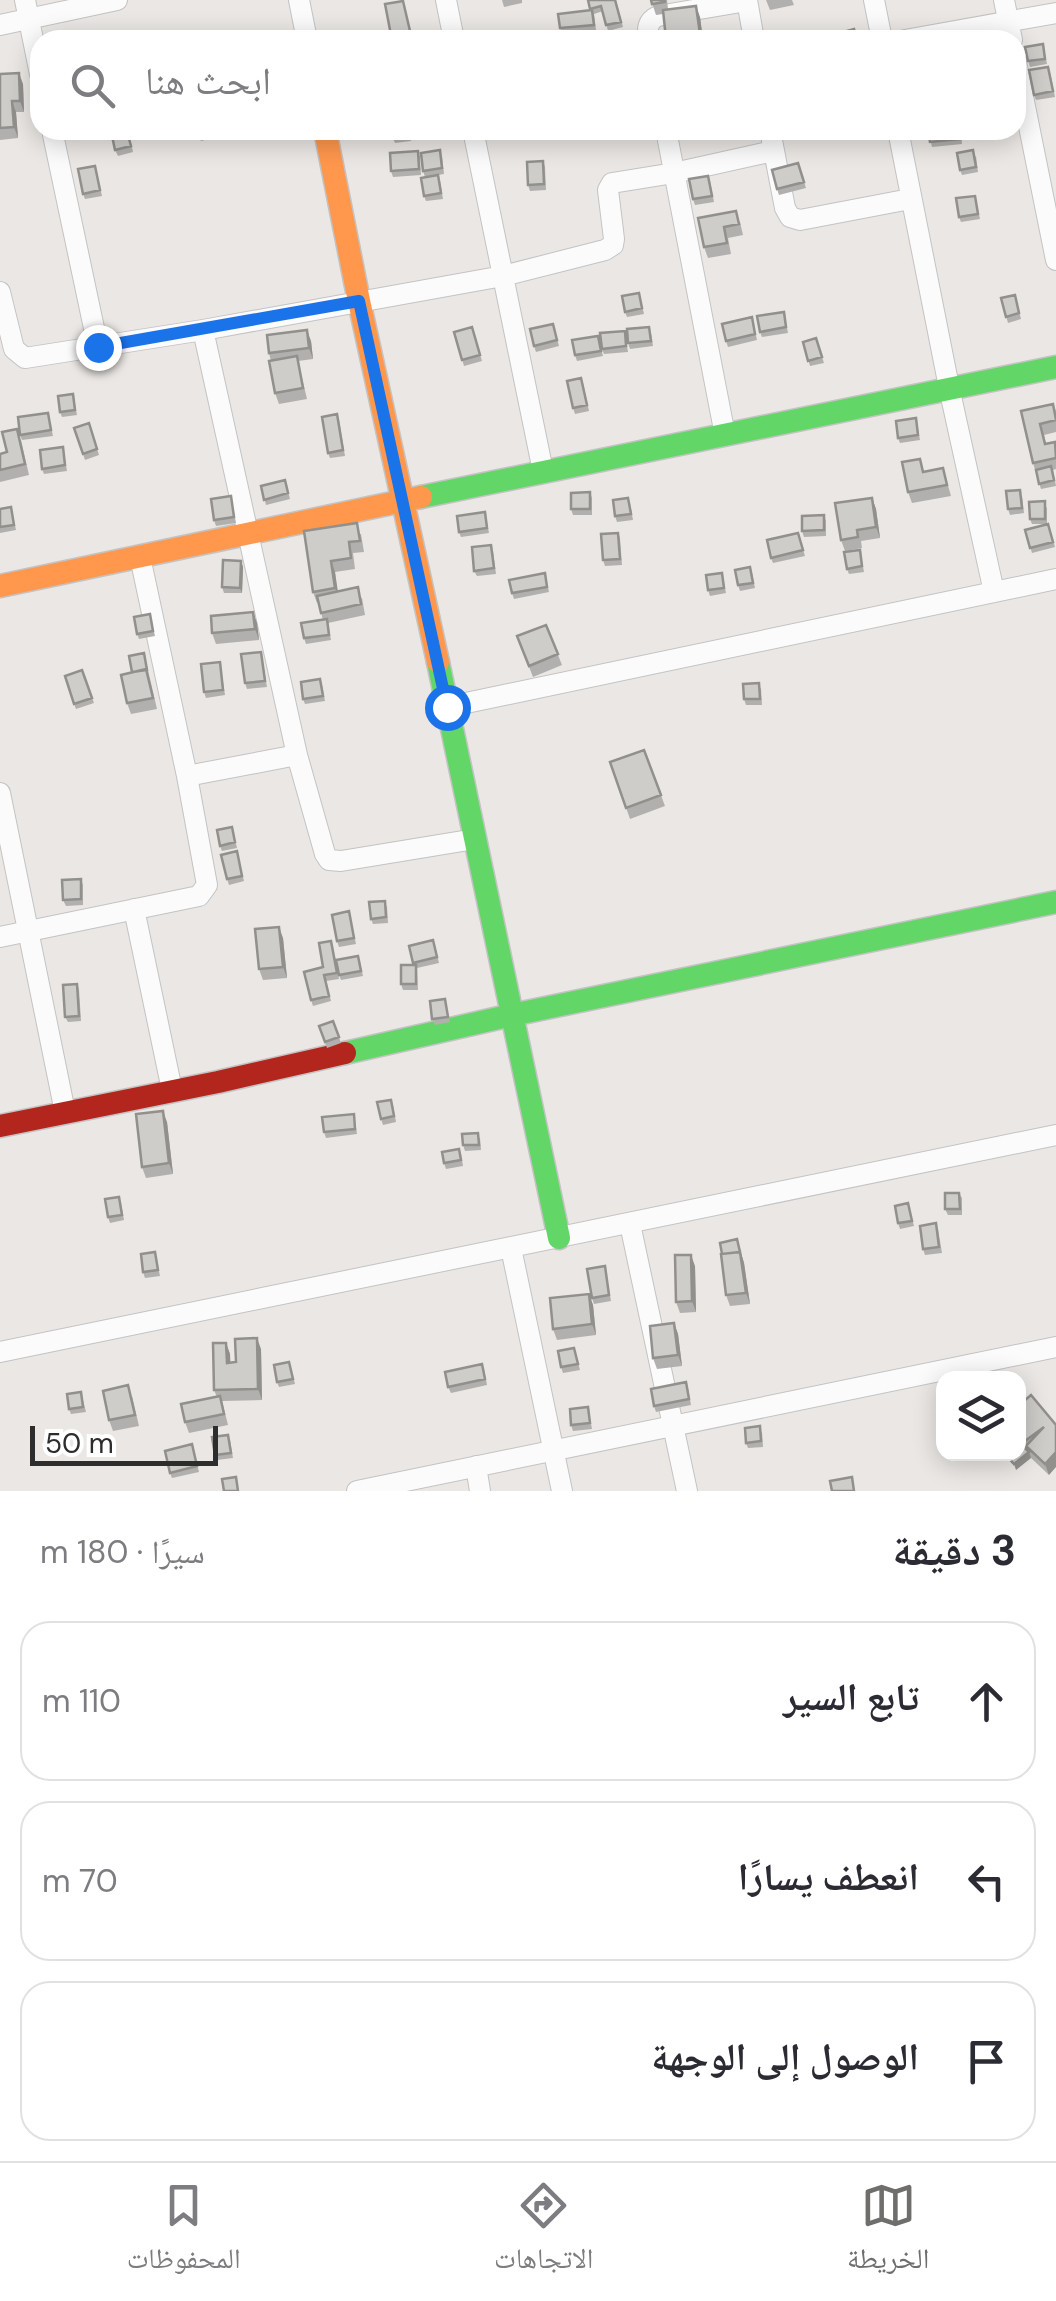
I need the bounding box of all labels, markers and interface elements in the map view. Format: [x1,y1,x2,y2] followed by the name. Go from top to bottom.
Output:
[30,30,1026,140] search box
[145,56,271,106] text: ابحث هنا
[65,58,120,113] icon: search
[76,325,122,371] route end
[425,685,471,731] route start
[936,1371,1026,1461] map controls
[936,1371,1026,1461] button: layers
[30,1421,218,1466] scale bar
[45,1425,114,1462] text: 50 m
[893,1523,1016,1578] text: 3 دقيقة
[40,1531,205,1573] text: سيرًا · 180 m
[783,1672,919,1722] text: تابع السير
[959,1674,1014,1729] icon: ahead
[42,1680,121,1722] text: 110 m
[738,1852,919,1902] text: انعطف يسارًا
[959,1854,1014,1909] icon: left
[42,1860,118,1902] text: 70 m
[651,2032,919,2082] text: الوصول إلى الوجهة
[959,2034,1014,2089] icon: arrive
[127,2178,241,2286] tab: المحفوظات
[494,2178,593,2286] tab: الاتجاهات
[847,2178,929,2286] tab: الخريطة

